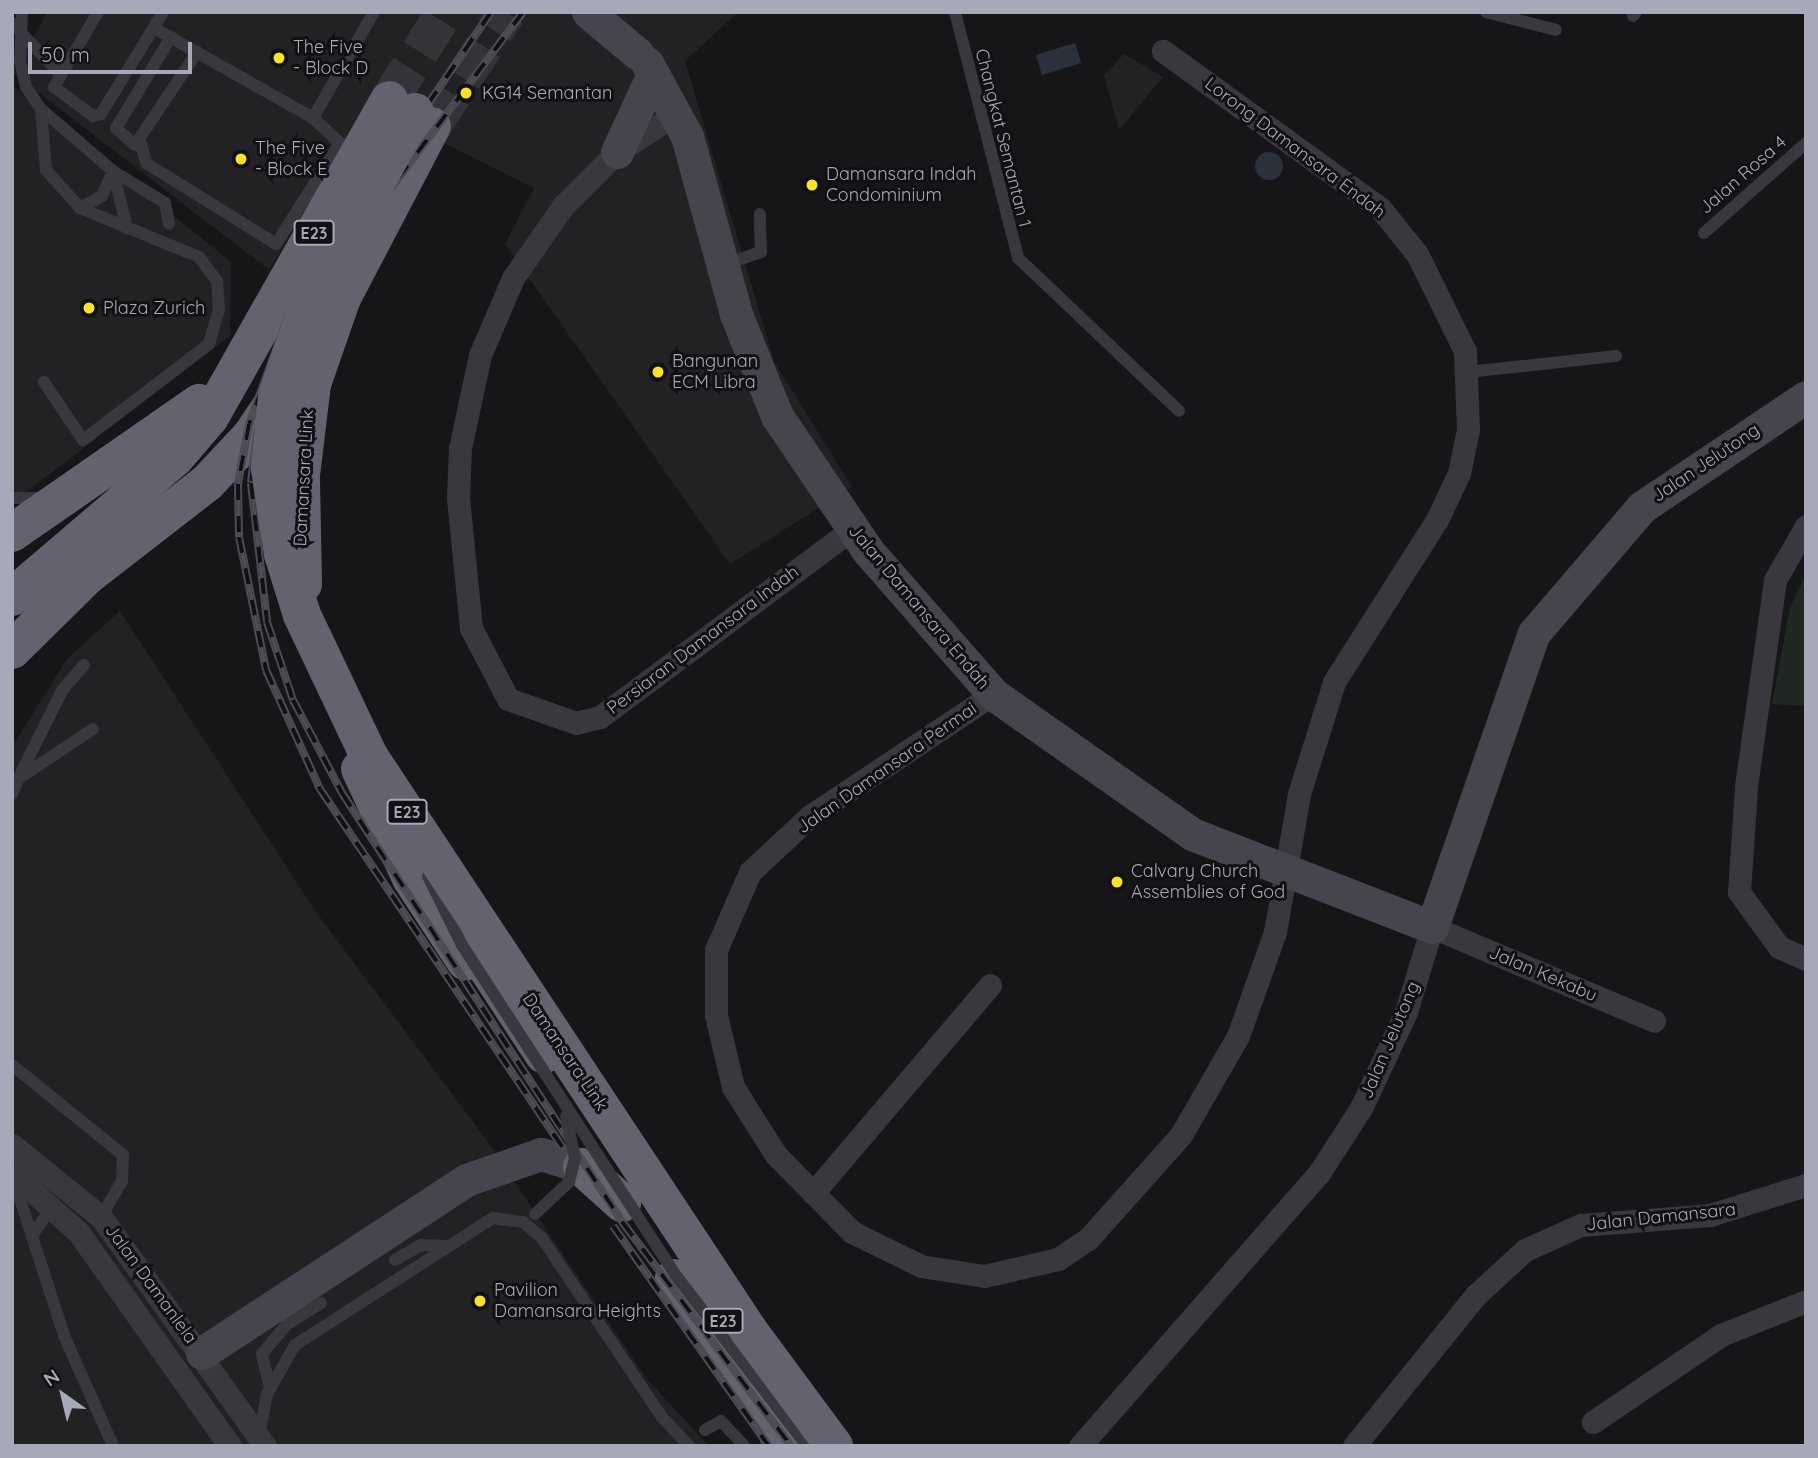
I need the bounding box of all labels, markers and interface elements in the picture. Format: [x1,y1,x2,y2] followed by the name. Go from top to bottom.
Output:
[32,28,196,72] scale bar
[293,37,368,80] place label: The Five - Block D
[41,41,90,67] text: 50 m
[970,47,1036,229] street label: Changkat Semantan 1
[271,50,287,66] marker: The Five - Block D
[1200,73,1390,223] street label: Lorong Damansara Endah
[482,82,612,104] place label: KG14 Semantan
[456,83,476,103] marker: KG14 Semantan
[1695,131,1791,219] street label: Jalan Rosa 4
[255,138,328,180] place label: The Five - Block E
[233,151,249,167] marker: The Five - Block E
[826,164,977,206] place label: Damansara Indah Condominium
[804,177,820,193] marker: Damansara Indah Condominium
[293,220,335,246] road number: E23
[103,297,205,319] place label: Plaza Zurich
[81,300,97,316] marker: Plaza Zurich
[672,351,758,394] place label: Bangunan ECM Libra
[650,364,666,380] marker: Bangunan ECM Libra
[290,409,318,547] street label: Damansara Link
[1648,419,1764,507] street label: Jalan Jelutong
[844,520,994,694] street label: Jalan Damansara Endah
[603,561,803,719] street label: Persiaran Damansara Indah
[793,698,981,838] street label: Jalan Damansara Permai
[386,800,428,824] road number: E23
[1131,861,1285,903] place label: Calvary Church Assemblies of God
[1109,874,1125,890] marker: Calvary Church Assemblies of God
[1486,942,1600,1006] street label: Jalan Kekabu
[1356,978,1424,1102] street label: Jalan Jelutong
[518,989,612,1115] street label: Damansara Link
[1585,1198,1737,1236] street label: Jalan Damansara
[100,1220,202,1348] street label: Jalan Damanlela
[494,1280,661,1322] place label: Pavilion Damansara Heights
[472,1293,488,1309] marker: Pavilion Damansara Heights
[702,1308,744,1334] road number: E23
[28,1360,98,1430] north arrow
[39,1364,64,1391] text: N

